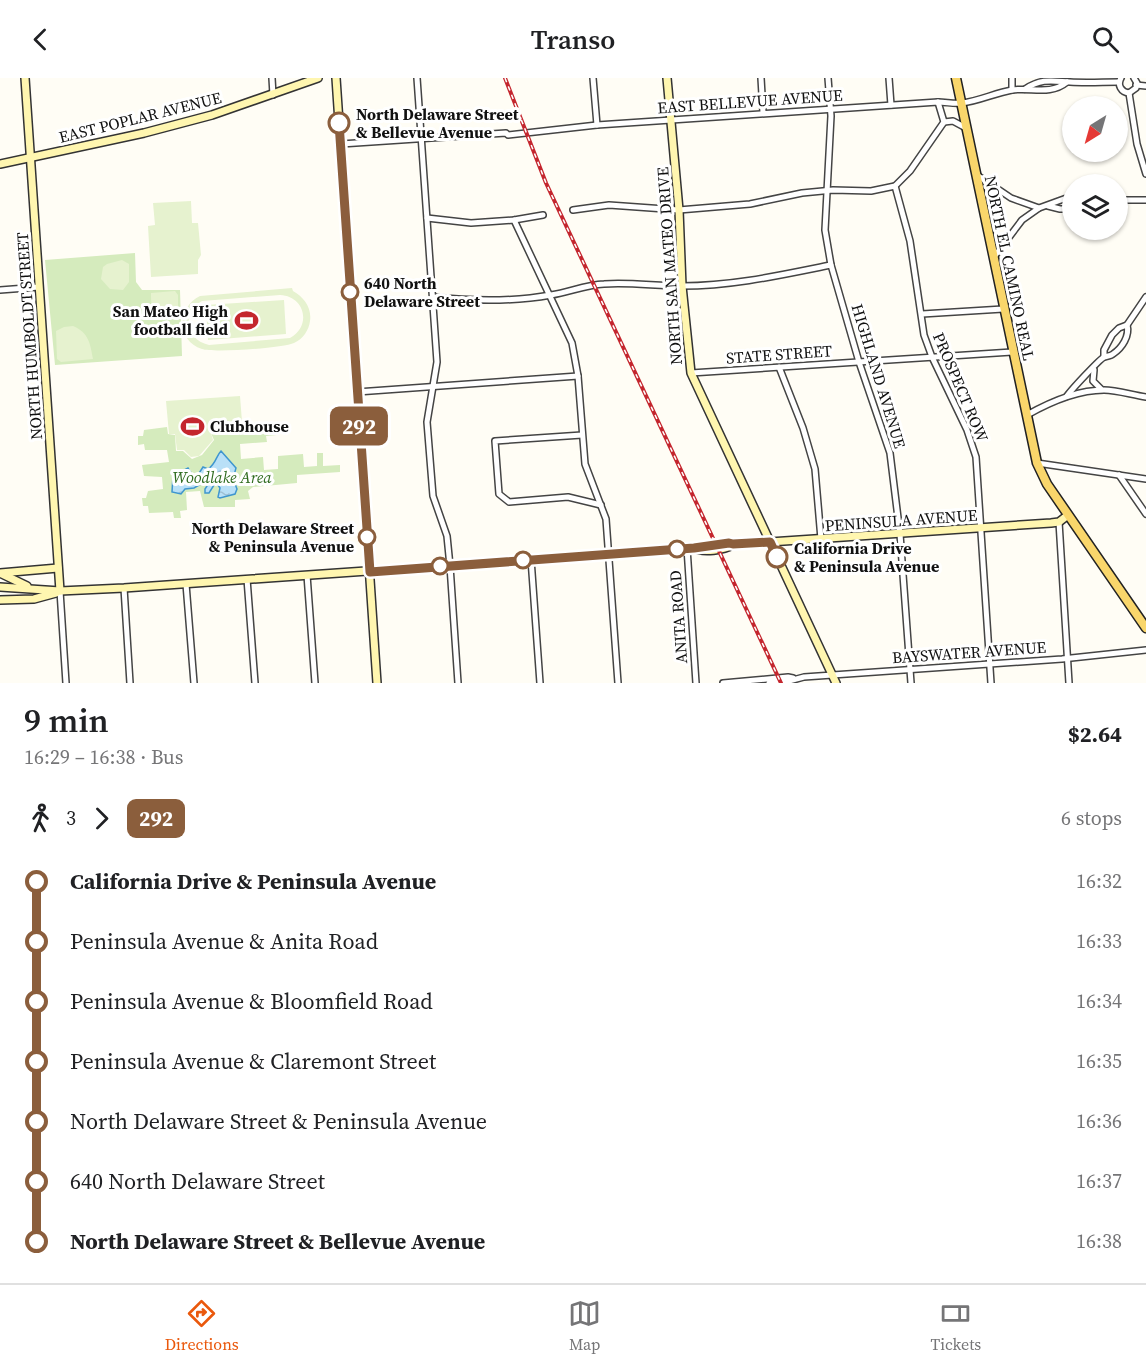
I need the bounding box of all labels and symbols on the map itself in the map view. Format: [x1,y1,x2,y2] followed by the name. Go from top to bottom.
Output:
[657,84,844,118] street label: EAST BELLEVUE AVENUE
[56,86,224,148] street label: EAST POPLAR AVENUE
[1062,96,1128,162] north arrow
[356,103,519,143] place label: North Delaware Street & Bellevue Avenue
[328,112,350,134] marker: North Delaware Street & Bellevue Avenue
[651,166,687,366] street label: NORTH SAN MATEO DRIVE
[980,173,1040,363] street label: NORTH EL CAMINO REAL
[11,231,47,441] street label: NORTH HUMBOLDT STREET
[364,272,480,312] place label: 640 North Delaware Street
[341,283,359,301] marker: 640 North Delaware Street
[113,300,228,340] place label: San Mateo High football field
[847,301,912,451] street label: HIGHLAND AVENUE
[233,307,259,333] sports icon: San Mateo High football field
[928,329,994,446] street label: PROSPECT ROW
[725,339,833,369] street label: STATE STREET
[324,406,394,446] line badge: 292
[179,413,205,439] sports icon: Clubhouse
[210,415,289,437] place label: Clubhouse
[172,466,272,488] park label: Woodlake Area
[824,504,978,536] street label: PENINSULA AVENUE
[191,517,354,557] place label: North Delaware Street & Peninsula Avenue
[358,528,376,546] marker: North Delaware Street & Peninsula Avenue
[794,537,939,577] place label: California Drive & Peninsula Avenue
[668,540,686,558] unlabelled marker
[766,546,788,568] marker: California Drive & Peninsula Avenue
[514,551,532,569] unlabelled marker
[431,557,449,575] unlabelled marker
[664,570,692,664] street label: ANITA ROAD
[891,636,1047,668] street label: BAYSWATER AVENUE

